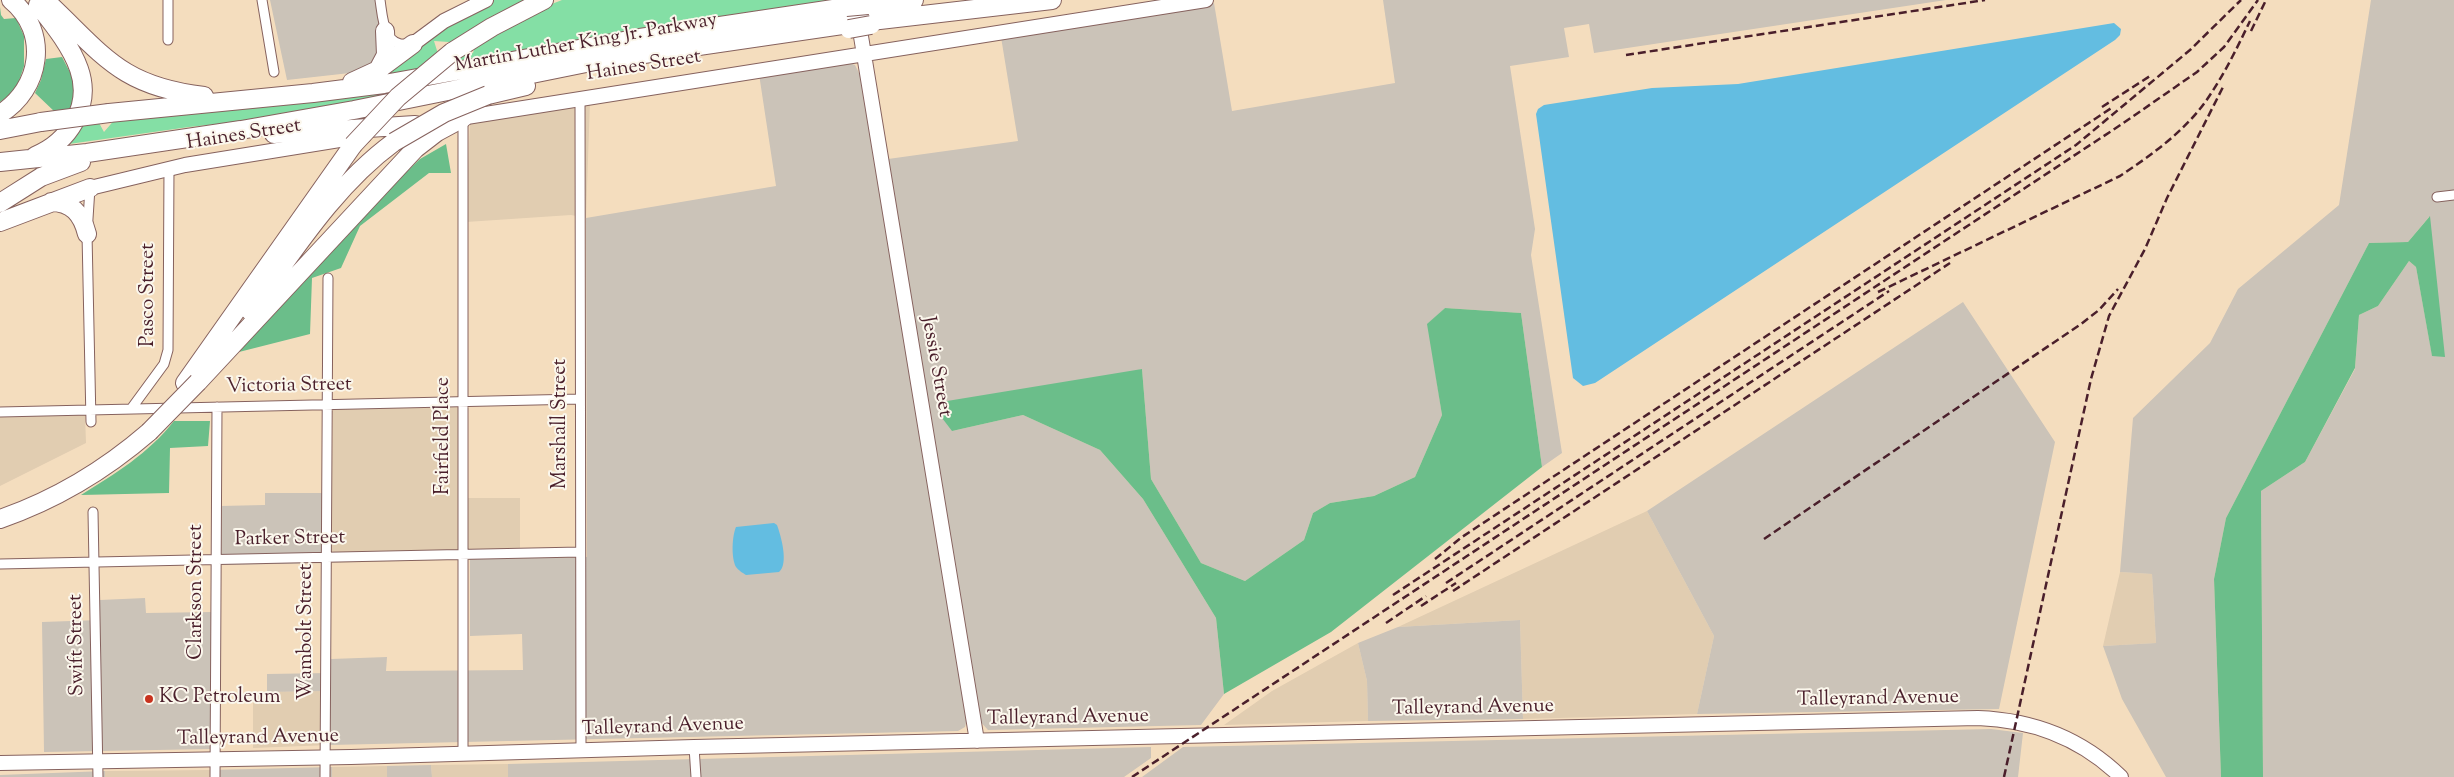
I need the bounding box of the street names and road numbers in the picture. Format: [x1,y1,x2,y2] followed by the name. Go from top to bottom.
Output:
[453,9,719,79] street label: Martin Luther King Jr. Parkway
[585,46,703,88] street label: Haines Street
[185,115,303,157] street label: Haines Street
[138,243,162,347] street label: Pasco Street
[914,315,956,419] street label: Jessie Street
[550,359,574,489] street label: Marshall Street
[226,374,352,400] street label: Victoria Street
[433,377,457,495] street label: Fairfield Place
[186,524,210,660] street label: Clarkson Street
[235,527,345,553] street label: Parker Street
[296,564,320,700] street label: Wambolt Street
[65,594,91,696] street label: Swift Street
[1797,687,1959,713] street label: Talleyrand Avenue
[1392,696,1554,722] street label: Talleyrand Avenue
[987,706,1149,732] street label: Talleyrand Avenue
[582,713,744,743] street label: Talleyrand Avenue
[177,726,339,752] street label: Talleyrand Avenue

